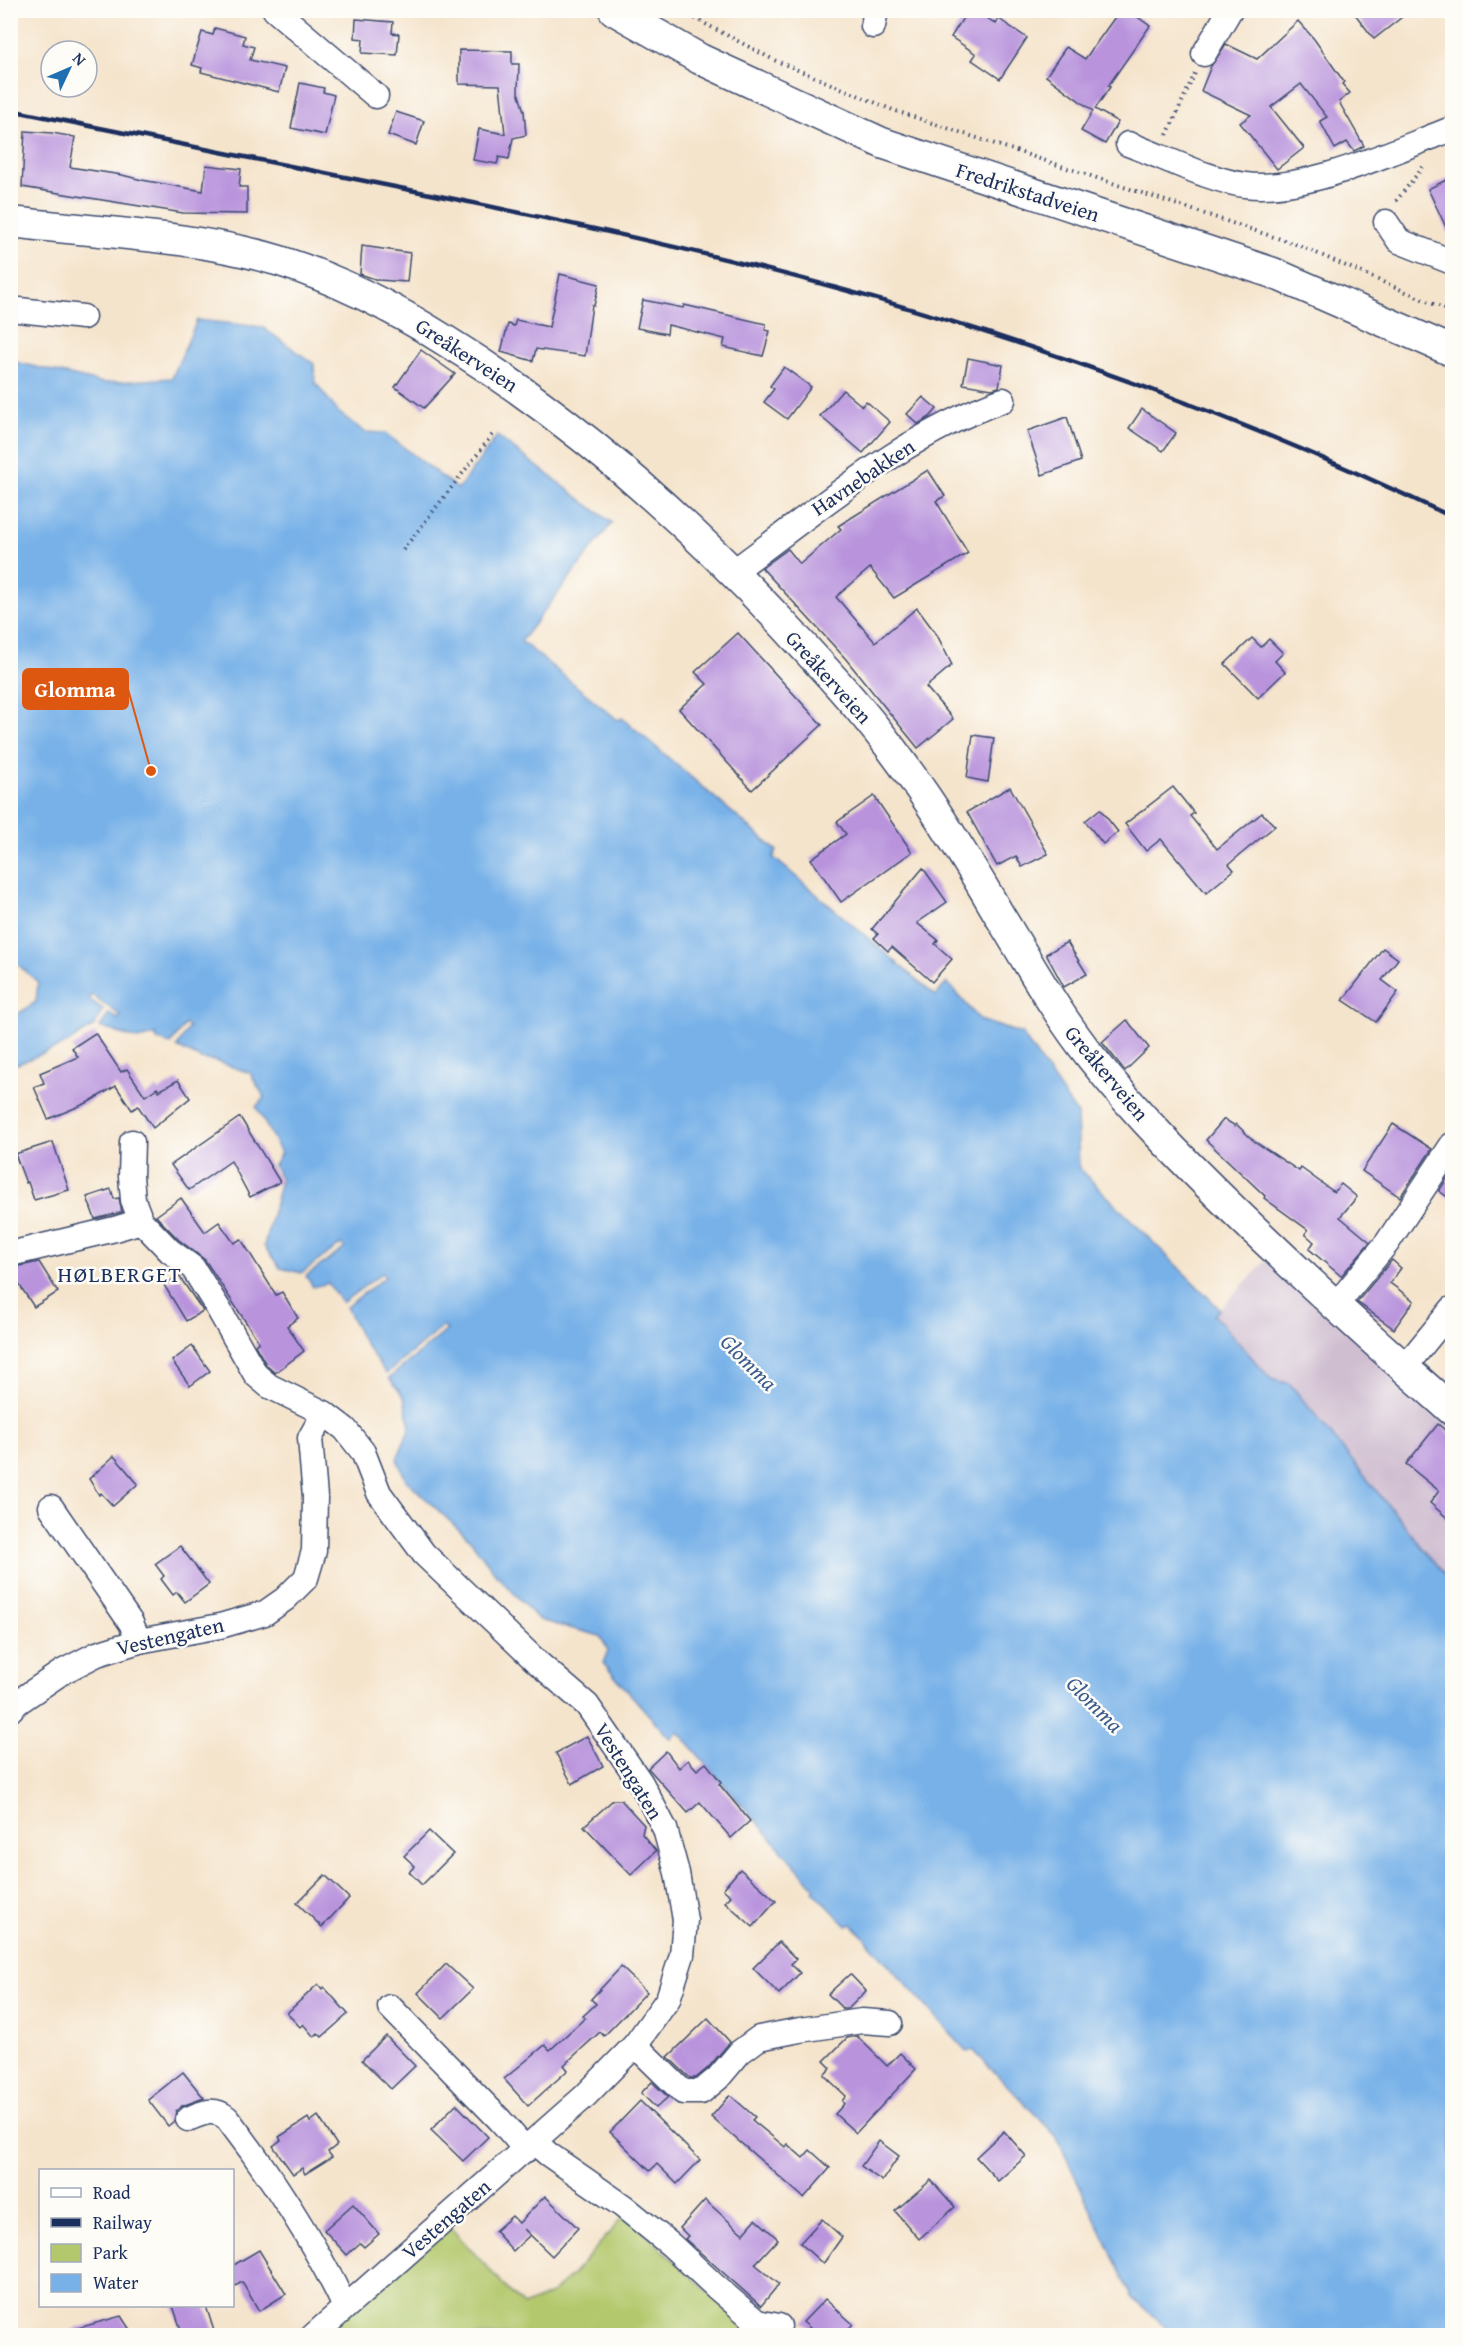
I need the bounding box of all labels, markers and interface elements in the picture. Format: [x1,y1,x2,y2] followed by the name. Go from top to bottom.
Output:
[39,39,99,99] north arrow
[67,46,92,71] text: N
[952,154,1104,230] street label: Fredrikstadveien
[410,310,525,400] street label: Greåkerveien
[805,431,921,523] street label: Havnebakken
[778,623,880,731] street label: Greåkerveien
[23,669,128,709] callout: Glomma
[35,673,116,705] text: Glomma
[1058,1018,1156,1128] street label: Greåkerveien
[58,1258,182,1290] district label: HØLBERGET
[713,1326,785,1398] water label: Glomma
[113,1609,227,1663] street label: Vestengaten
[1059,1668,1131,1740] water label: Glomma
[587,1716,671,1826] street label: Vestengaten
[39,2169,234,2307] legend
[395,2171,498,2267] street label: Vestengaten
[93,2179,131,2206] text: Road
[93,2209,152,2236] text: Railway
[93,2239,129,2266] text: Park
[93,2269,139,2296] text: Water

